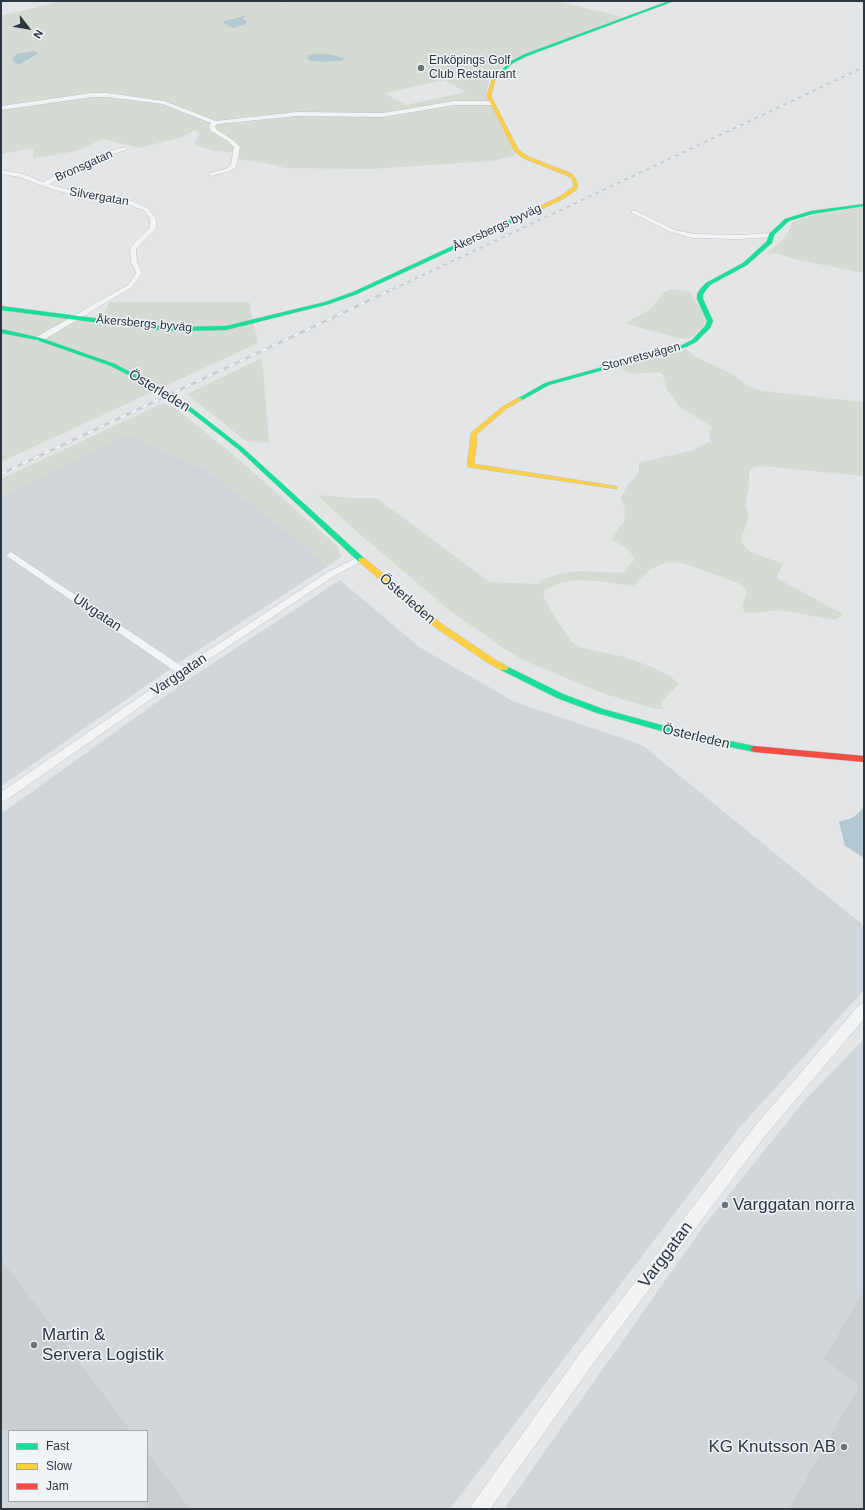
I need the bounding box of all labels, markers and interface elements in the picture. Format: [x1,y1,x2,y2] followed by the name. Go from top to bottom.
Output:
[8,8,48,48] north arrow
[31,28,45,41] text: N
[429,54,516,82] place label: Enköpings Golf Club Restaurant
[416,63,426,73] marker: Enköpings Golf Club Restaurant
[53,147,115,185] street label: Bronsgatan
[68,185,130,209] street label: Silvergatan
[450,201,544,255] street label: Åkersbergs byväg
[96,313,192,335] street label: Åkersbergs byväg
[600,340,682,374] street label: Storvretsvägen
[125,366,193,416] street label: Österleden
[376,570,438,628] street label: Österleden
[69,591,125,635] street label: Ulvgatan
[148,650,210,700] street label: Varggatan
[661,721,731,753] street label: Österleden
[733,1195,855,1215] place label: Varggatan norra
[720,1200,730,1210] marker: Varggatan norra
[635,1218,697,1292] street label: Varggatan
[42,1325,164,1365] place label: Martin & Servera Logistik
[29,1340,39,1350] marker: Martin & Servera Logistik
[8,1430,148,1502] legend
[708,1437,836,1457] place label: KG Knutsson AB
[46,1439,69,1453] text: Fast
[839,1442,849,1452] marker: KG Knutsson AB
[46,1459,72,1473] text: Slow
[46,1479,69,1493] text: Jam

